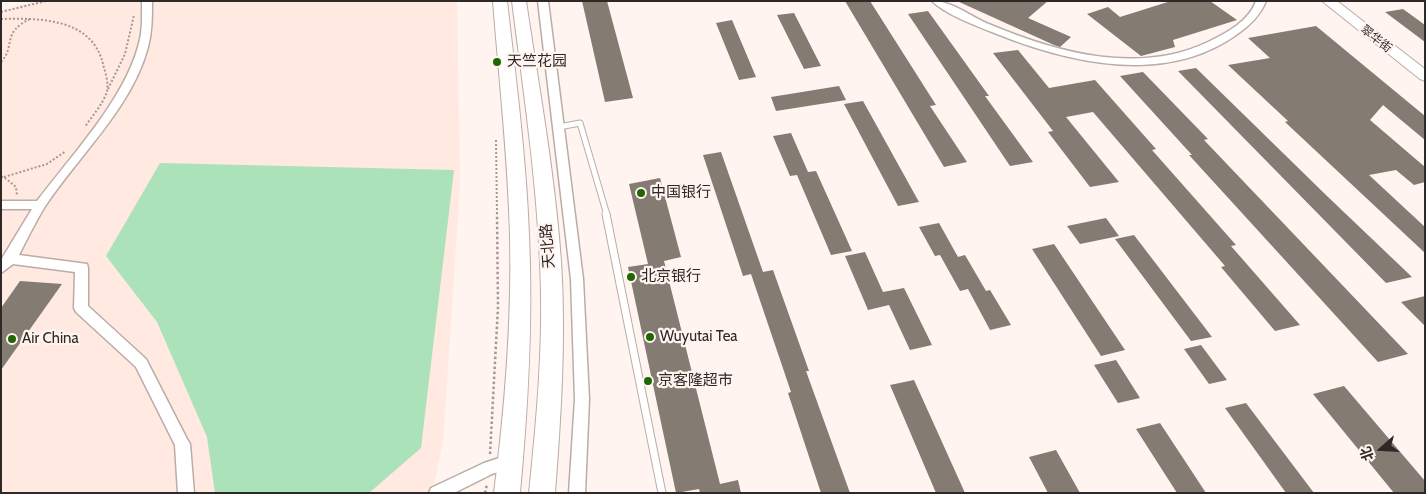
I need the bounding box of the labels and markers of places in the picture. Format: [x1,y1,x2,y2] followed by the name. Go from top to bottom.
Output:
[507,53,567,71] place label: 天竺花园
[491,56,503,68] marker: 天竺花园
[651,184,711,202] place label: 中国银行
[635,187,647,199] marker: 中国银行
[641,268,701,286] place label: 北京银行
[625,271,637,283] marker: 北京银行
[660,328,738,346] place label: Wuyutai Tea
[22,330,79,348] place label: Air China
[644,331,656,343] marker: Wuyutai Tea
[6,333,18,345] marker: Air China
[658,372,733,390] place label: 京客隆超市
[642,375,654,387] marker: 京客隆超市

